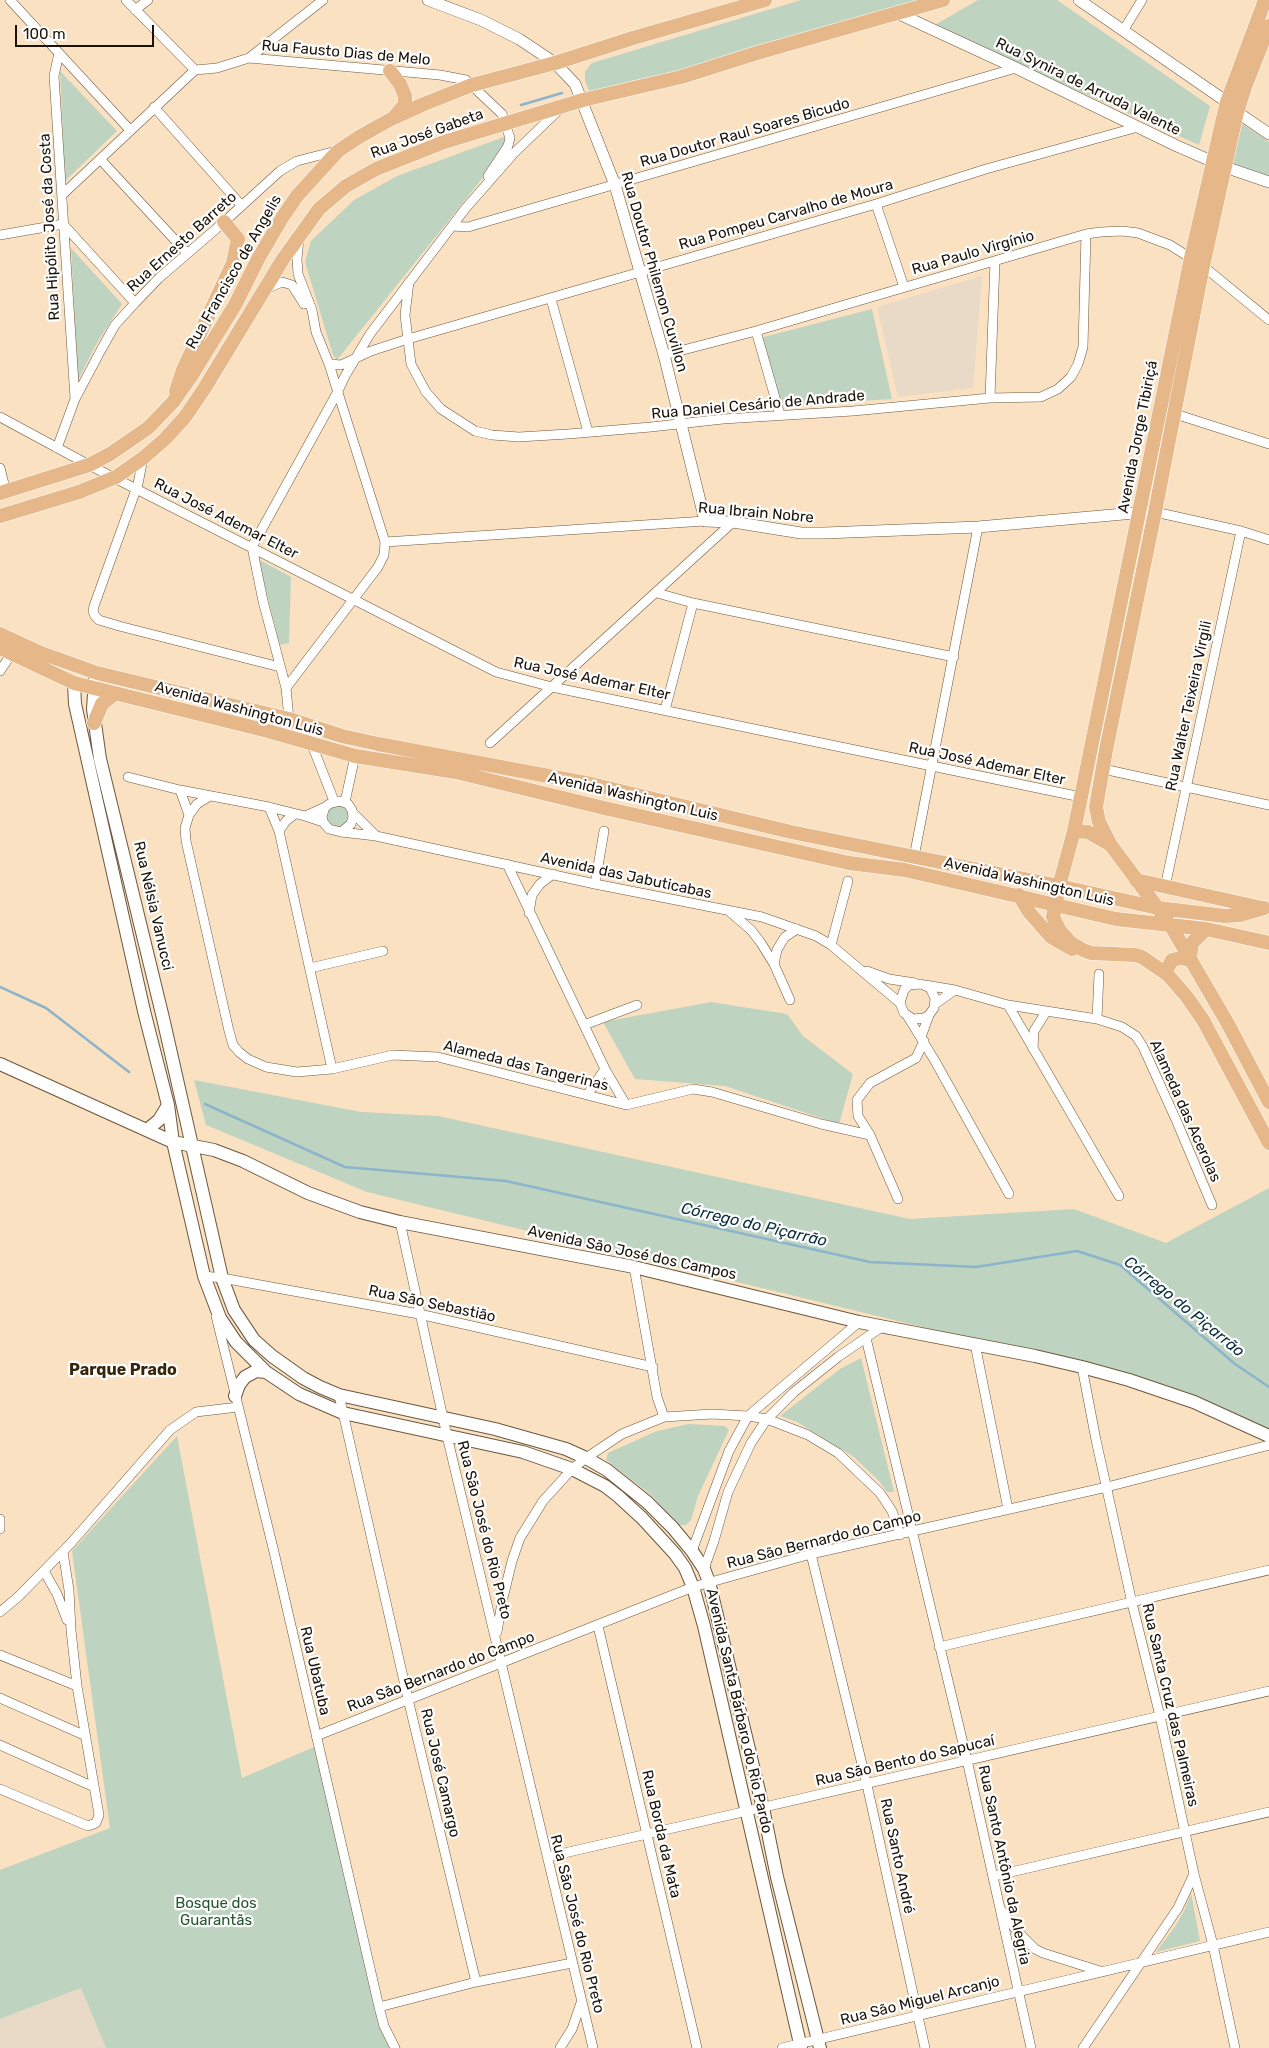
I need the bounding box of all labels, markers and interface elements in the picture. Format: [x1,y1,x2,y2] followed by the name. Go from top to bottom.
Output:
[18,15,156,47] scale bar
[23,25,65,43] text: 100 m
[993,34,1183,140] street label: Rua Synira de Arruda Valente
[261,37,431,69] street label: Rua Fausto Dias de Melo
[638,94,852,172] street label: Rua Doutor Raul Soares Bicudo
[368,105,486,163] street label: Rua José Gabeta
[36,133,64,321] street label: Rua Hipólito José da Costa
[617,170,691,374] street label: Rua Doutor Philemon Cuvillon
[677,176,895,254] street label: Rua Pompeu Carvalho de Moura
[123,188,241,296] street label: Rua Ernesto Barreto
[182,192,286,352] street label: Rua Francisco de Angelis
[910,227,1036,279] street label: Rua Paulo Virgínio
[1114,359,1162,515] street label: Avenida Jorge Tibiriçá
[651,387,865,423] street label: Rua Daniel Cesário de Andrade
[151,475,301,563] street label: Rua José Ademar Elter
[697,499,815,527] street label: Rua Ibrain Nobre
[1162,619,1216,793] street label: Rua Walter Teixeira Virgili
[512,654,672,704] street label: Rua José Ademar Elter
[153,678,325,740] street label: Avenida Washington Luis
[907,739,1067,789] street label: Rua José Ademar Elter
[546,769,720,825] street label: Avenida Washington Luis
[129,840,177,972] street label: Rua Nélsia Vanucci
[539,849,713,903] street label: Avenida das Jabuticabas
[942,854,1116,910] street label: Avenida Washington Luis
[442,1037,610,1095] street label: Alameda das Tangerinas
[1146,1037,1224,1185] street label: Alameda das Acerolas
[679,1199,829,1251] water label: Córrego do Piçarrão
[526,1222,738,1284] street label: Avenida São José dos Campos
[1120,1253,1248,1361] water label: Córrego do Piçarrão
[367,1282,497,1326] street label: Rua São Sebastião
[69,1360,177,1380] district label: Parque Prado
[453,1439,515,1621] street label: Rua São José do Rio Preto
[725,1507,923,1573] street label: Rua São Bernardo do Campo
[702,1587,776,1835] street label: Avenida Santa Bárbaro do Rio Pardo
[1138,1602,1202,1808] street label: Rua Santa Cruz das Palmeiras
[296,1625,334,1717] street label: Rua Ubatuba
[345,1628,537,1716] street label: Rua São Bernardo do Campo
[416,1707,464,1839] street label: Rua José Camargo
[814,1732,996,1790] street label: Rua São Bento do Sapucaí
[974,1764,1034,1966] street label: Rua Santo Antônio da Alegria
[637,1768,685,1900] street label: Rua Borda da Mata
[876,1797,918,1915] street label: Rua Santo André
[546,1833,608,2015] street label: Rua São José do Rio Preto
[175,1895,257,1930] park label: Bosque dos Guarantãs
[838,1972,1002,2030] street label: Rua São Miguel Arcanjo

